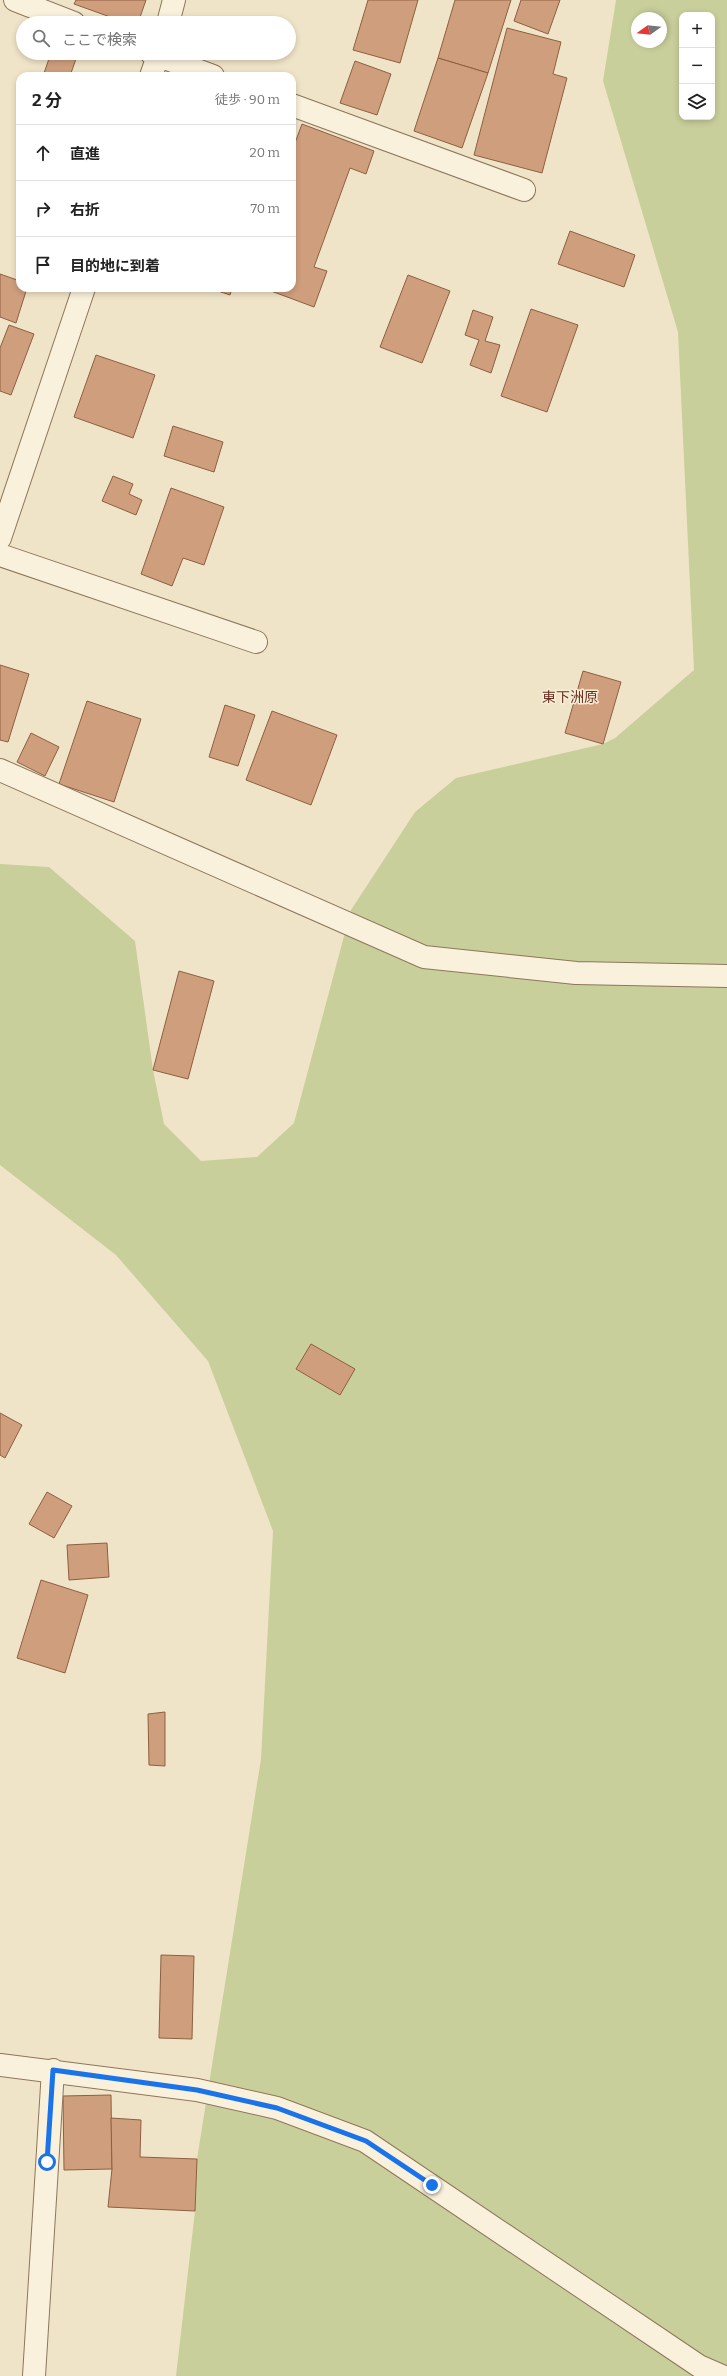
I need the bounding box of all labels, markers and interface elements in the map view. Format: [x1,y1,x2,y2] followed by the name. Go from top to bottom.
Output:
[631,12,667,48] north arrow
[679,12,715,120] map controls
[679,12,715,48] button: +
[16,16,296,60] search box
[30,27,52,49] icon: search
[62,31,137,49] text: ここで検索
[679,48,715,84] button: −
[679,84,715,120] button: layers
[32,90,62,111] text: 2 分
[215,92,280,107] text: 徒歩 · 90 m
[32,142,54,164] icon: ahead
[70,145,100,163] text: 直進
[250,145,280,160] text: 20 m
[32,198,54,220] icon: right
[70,201,100,219] text: 右折
[250,201,280,216] text: 70 m
[32,254,54,276] icon: arrive
[70,257,160,275] text: 目的地に到着
[542,689,598,706] district label: 東下洲原
[38,2153,56,2171] route start
[423,2176,441,2194] route end

